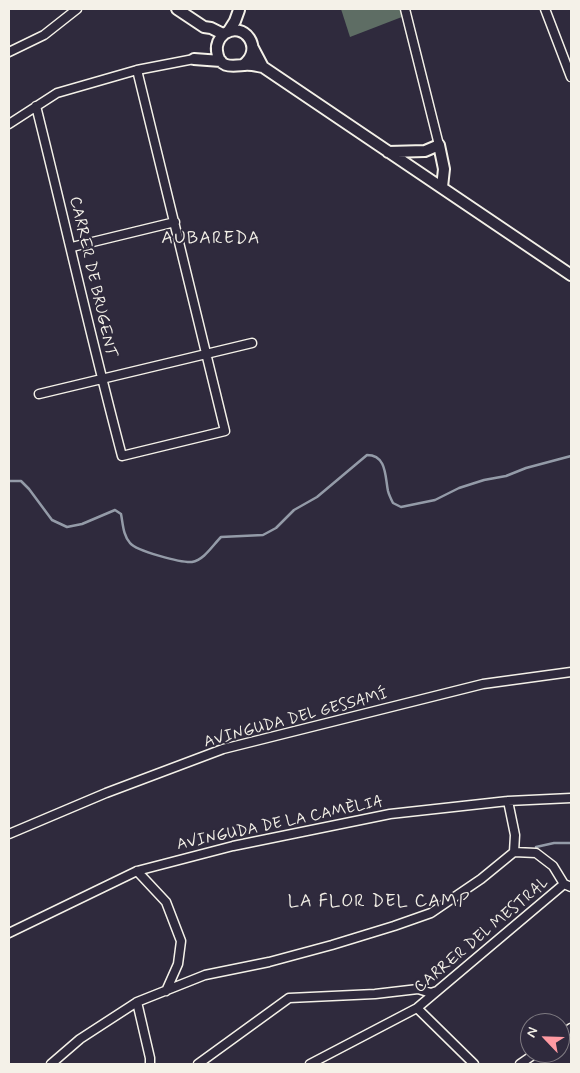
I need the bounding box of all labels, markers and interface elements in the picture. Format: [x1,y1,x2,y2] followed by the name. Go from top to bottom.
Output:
[64,195,120,359] street label: CARRER DE BRUGENT
[161,228,261,250] district label: AUBAREDA
[202,685,390,753] street label: AVINGUDA DEL GESSAMÍ
[175,793,385,855] street label: AVINGUDA DE LA CAMÈLIA
[411,874,553,998] street label: CARRER DEL MESTRAL
[286,891,472,913] district label: LA FLOR DEL CAMP
[520,1013,570,1063] north arrow
[522,1024,542,1040] text: N

